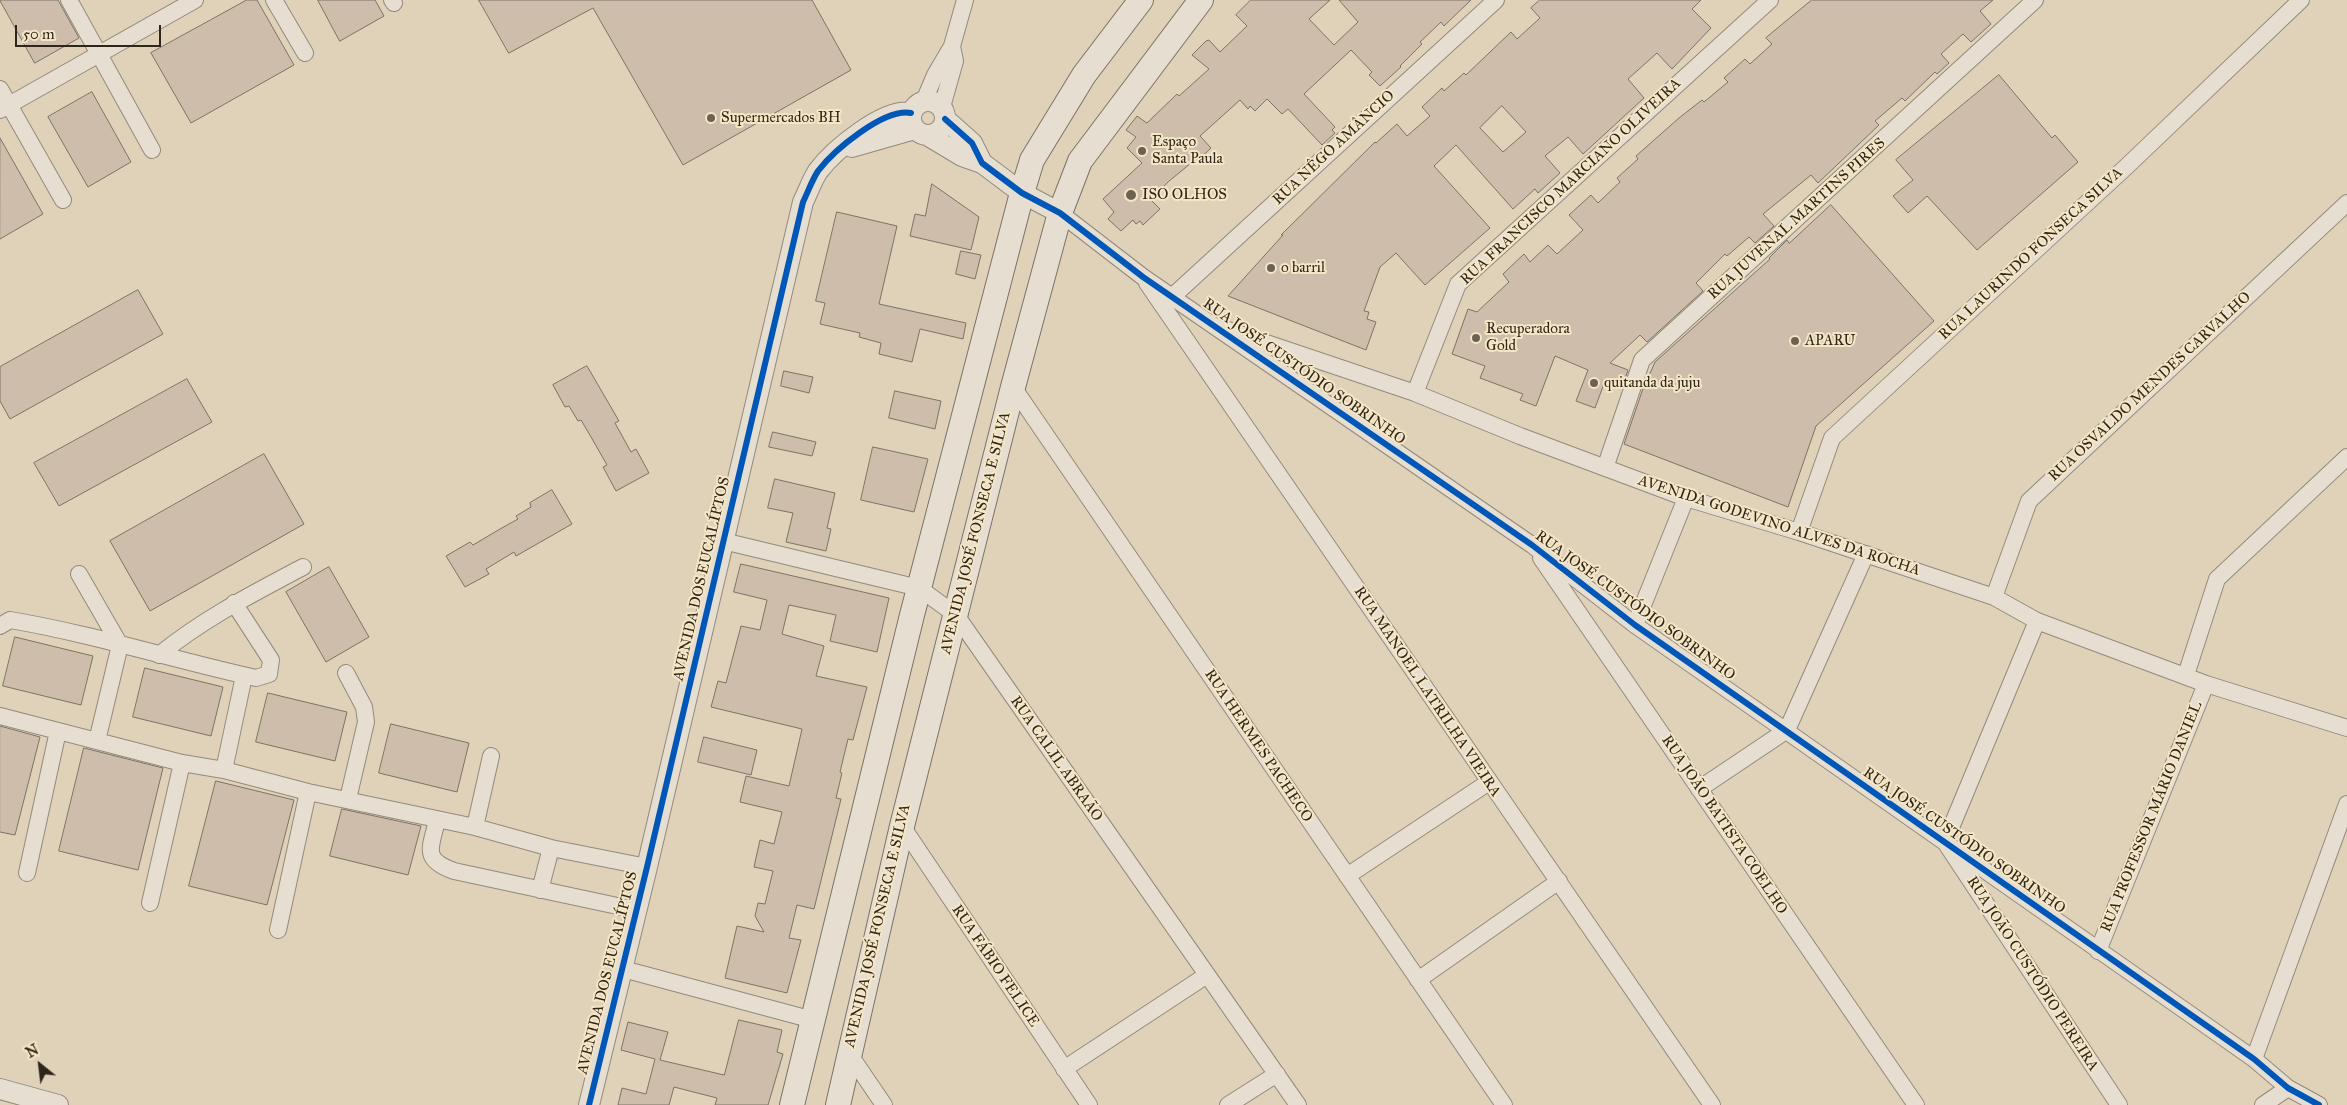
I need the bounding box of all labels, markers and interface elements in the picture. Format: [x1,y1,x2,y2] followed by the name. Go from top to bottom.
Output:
[18,15,164,47] scale bar
[23,25,55,43] text: 50 m
[1457,75,1685,289] street label: RUA FRANCISCO MARCIANO OLIVEIRA
[1269,87,1399,209] street label: RUA NÊGO AMÂNCIO
[721,109,841,127] place label: Supermercados BH
[705,112,717,124] marker: Supermercados BH
[1152,133,1223,168] place label: Espaço Santa Paula
[1704,134,1890,304] street label: RUA JUVENAL MARTINS PIRES
[1136,145,1148,157] marker: Espaço Santa Paula
[1935,164,2127,344] street label: RUA LAURINDO FONSECA SILVA
[1142,186,1227,204] place label: ISO OLHOS
[1124,188,1138,202] marker: ISO OLHOS
[1281,259,1325,277] place label: o barril
[1265,262,1277,274] marker: o barril
[2045,288,2255,486] street label: RUA OSVALDO MENDES CARVALHO
[1199,295,1409,449] street label: RUA JOSÉ CUSTÓDIO SOBRINHO
[1486,320,1570,355] place label: Recuperadora Gold
[1470,332,1482,344] marker: Recuperadora Gold
[1805,332,1855,350] place label: APARU
[1789,335,1801,347] marker: APARU
[1604,374,1700,392] place label: quitanda da juju
[1588,377,1600,389] marker: quitanda da juju
[937,410,1015,656] street label: AVENIDA JOSÉ FONSECA E SILVA
[1636,472,1922,580] street label: AVENIDA GODEVINO ALVES DA ROCHA
[670,475,734,683] street label: AVENIDA DOS EUCALÍPTOS
[1531,527,1739,685] street label: RUA JOSÉ CUSTÓDIO SOBRINHO
[1350,583,1504,801] street label: RUA MANOEL LATRILHA VIEIRA
[1200,666,1316,826] street label: RUA HERMES PACHECO
[1006,693,1106,825] street label: RUA CALIL ABRAÃO
[2097,699,2207,935] street label: RUA PROFESSOR MÁRIO DANIEL
[1657,732,1791,918] street label: RUA JOÃO BATISTA COELHO
[1859,764,2069,918] street label: RUA JOSÉ CUSTÓDIO SOBRINHO
[841,803,915,1049] street label: AVENIDA JOSÉ FONSECA E SILVA
[574,870,642,1076] street label: AVENIDA DOS EUCALÍPTOS
[1962,873,2102,1075] street label: RUA JOÃO CUSTÓDIO PEREIRA
[947,902,1043,1030] street label: RUA FÁBIO FELICE
[15,1040,65,1090] north arrow
[23,1041,42,1062] text: N

